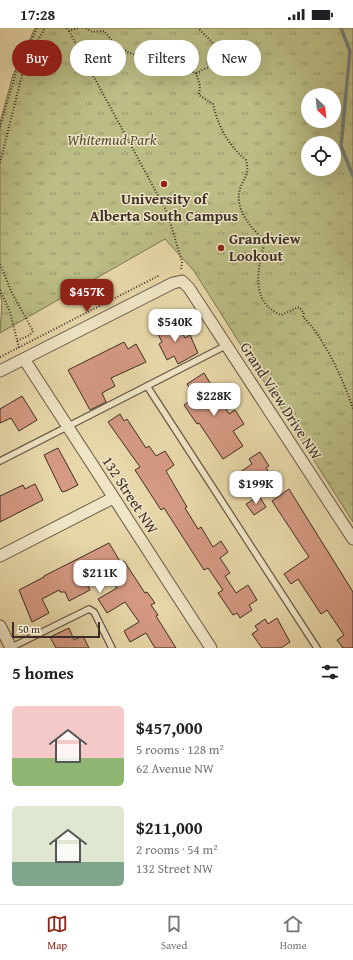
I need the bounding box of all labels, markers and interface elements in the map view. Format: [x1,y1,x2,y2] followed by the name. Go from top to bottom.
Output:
[20,4,55,25] text: 17:28
[12,40,62,76] chip: Buy
[70,40,126,76] chip: Rent
[134,40,199,76] chip: Filters
[207,40,261,76] chip: New
[301,88,341,128] north arrow
[301,88,341,176] map controls
[67,129,157,150] park label: Whitemud Park
[301,136,341,176] button: locate
[159,179,169,189] marker: University of Alberta South Campus
[90,188,238,226] place label: University of Alberta South Campus
[229,228,301,266] place label: Grandview Lookout
[216,243,226,253] marker: Grandview Lookout
[59,279,115,313] pin: $457K
[69,282,105,301] text: $457K
[147,309,203,343] pin: $540K
[157,312,193,331] text: $540K
[236,338,327,464] street label: Grand View Drive NW
[186,383,242,417] pin: $228K
[196,386,232,405] text: $228K
[97,452,164,538] street label: 132 Street NW
[228,471,284,505] pin: $199K
[238,474,274,493] text: $199K
[72,560,128,594] pin: $211K
[82,563,118,582] text: $211K
[12,620,100,639] scale bar
[18,621,40,637] text: 50 m
[12,660,74,685] text: 5 homes
[319,661,341,683] icon: filters
[136,715,202,740] text: $457,000
[44,722,92,770] icon: home
[136,740,224,759] text: 5 rooms · 128 m²
[136,759,214,778] text: 62 Avenue NW
[136,815,202,840] text: $211,000
[44,822,92,870] icon: home
[136,840,218,859] text: 2 rooms · 54 m²
[136,859,213,878] text: 132 Street NW
[46,913,68,953] tab: Map
[161,913,187,953] tab: Saved
[280,913,307,953] tab: Home

